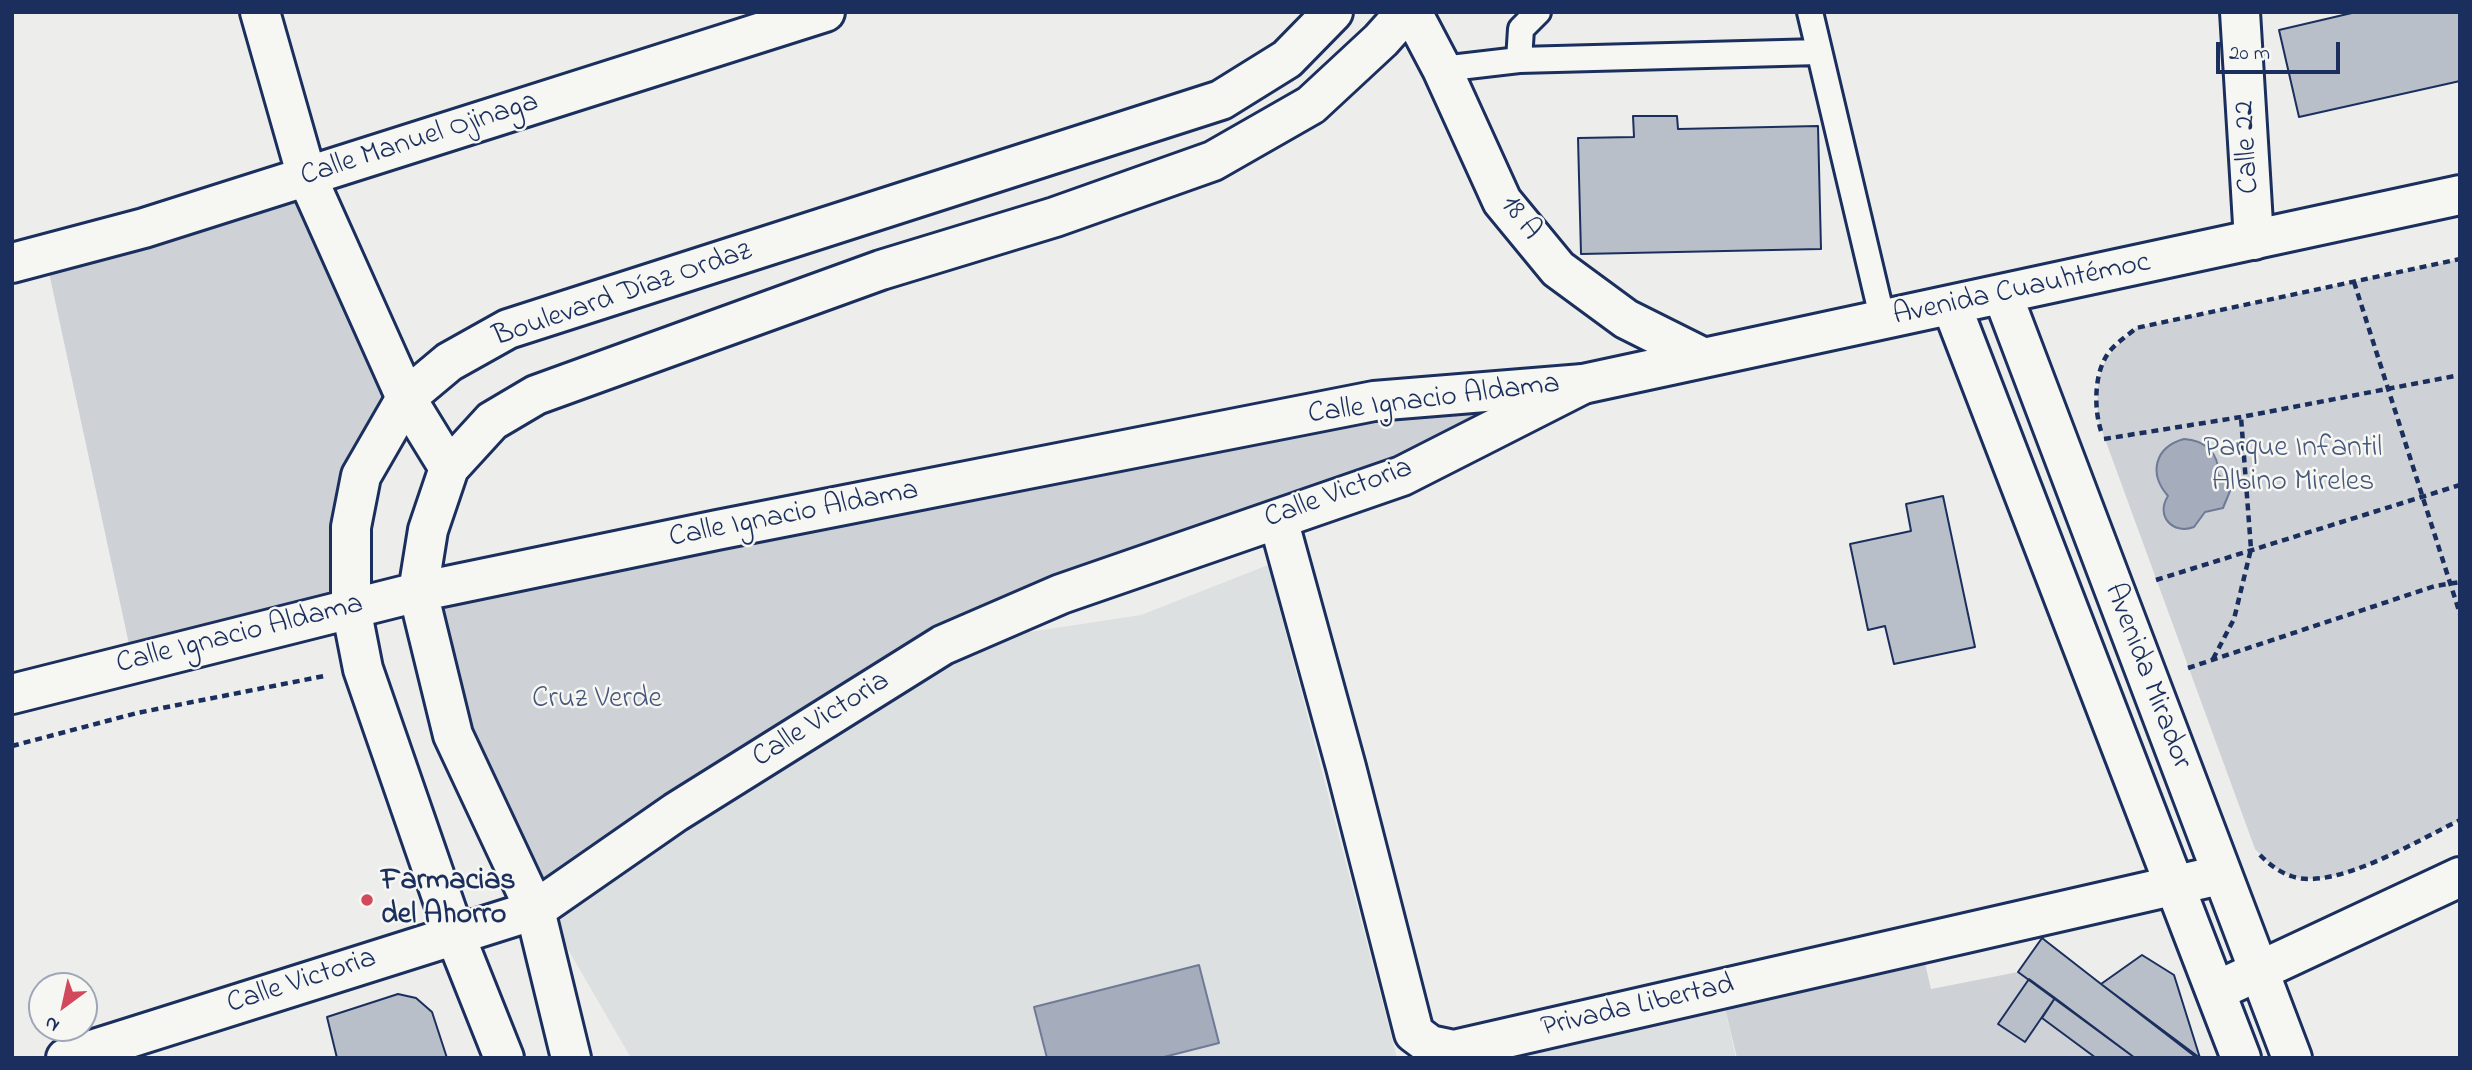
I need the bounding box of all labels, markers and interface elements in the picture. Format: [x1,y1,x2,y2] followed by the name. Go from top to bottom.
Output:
[2220,28,2344,72] scale bar
[2229,39,2270,69] text: 20 m
[297,86,543,196] street label: Calle Manuel Ojinaga
[2229,99,2269,195] street label: Calle 22
[1491,189,1547,249] street label: 18 A
[489,235,757,357] street label: Boulevard Díaz Ordaz
[1890,246,2154,336] street label: Avenida Cuauhtémoc
[1306,368,1562,434] street label: Calle Ignacio Aldama
[2204,432,2382,503] park label: Parque Infantil Albino Mireles
[1260,452,1418,538] street label: Calle Victoria
[666,474,922,558] street label: Calle Ignacio Aldama
[2094,579,2198,775] street label: Avenida Mirador
[113,588,367,684] street label: Calle Ignacio Aldama
[747,665,897,777] street label: Calle Victoria
[532,683,662,719] park label: Cruz Verde
[381,865,516,936] place label: Farmacias del Ahorro
[359,892,375,908] marker: Farmacias del Ahorro
[223,942,381,1024] street label: Calle Victoria
[1538,968,1738,1048] street label: Privada Libertad
[28,972,98,1042] north arrow
[40,1009,65,1038] text: N

